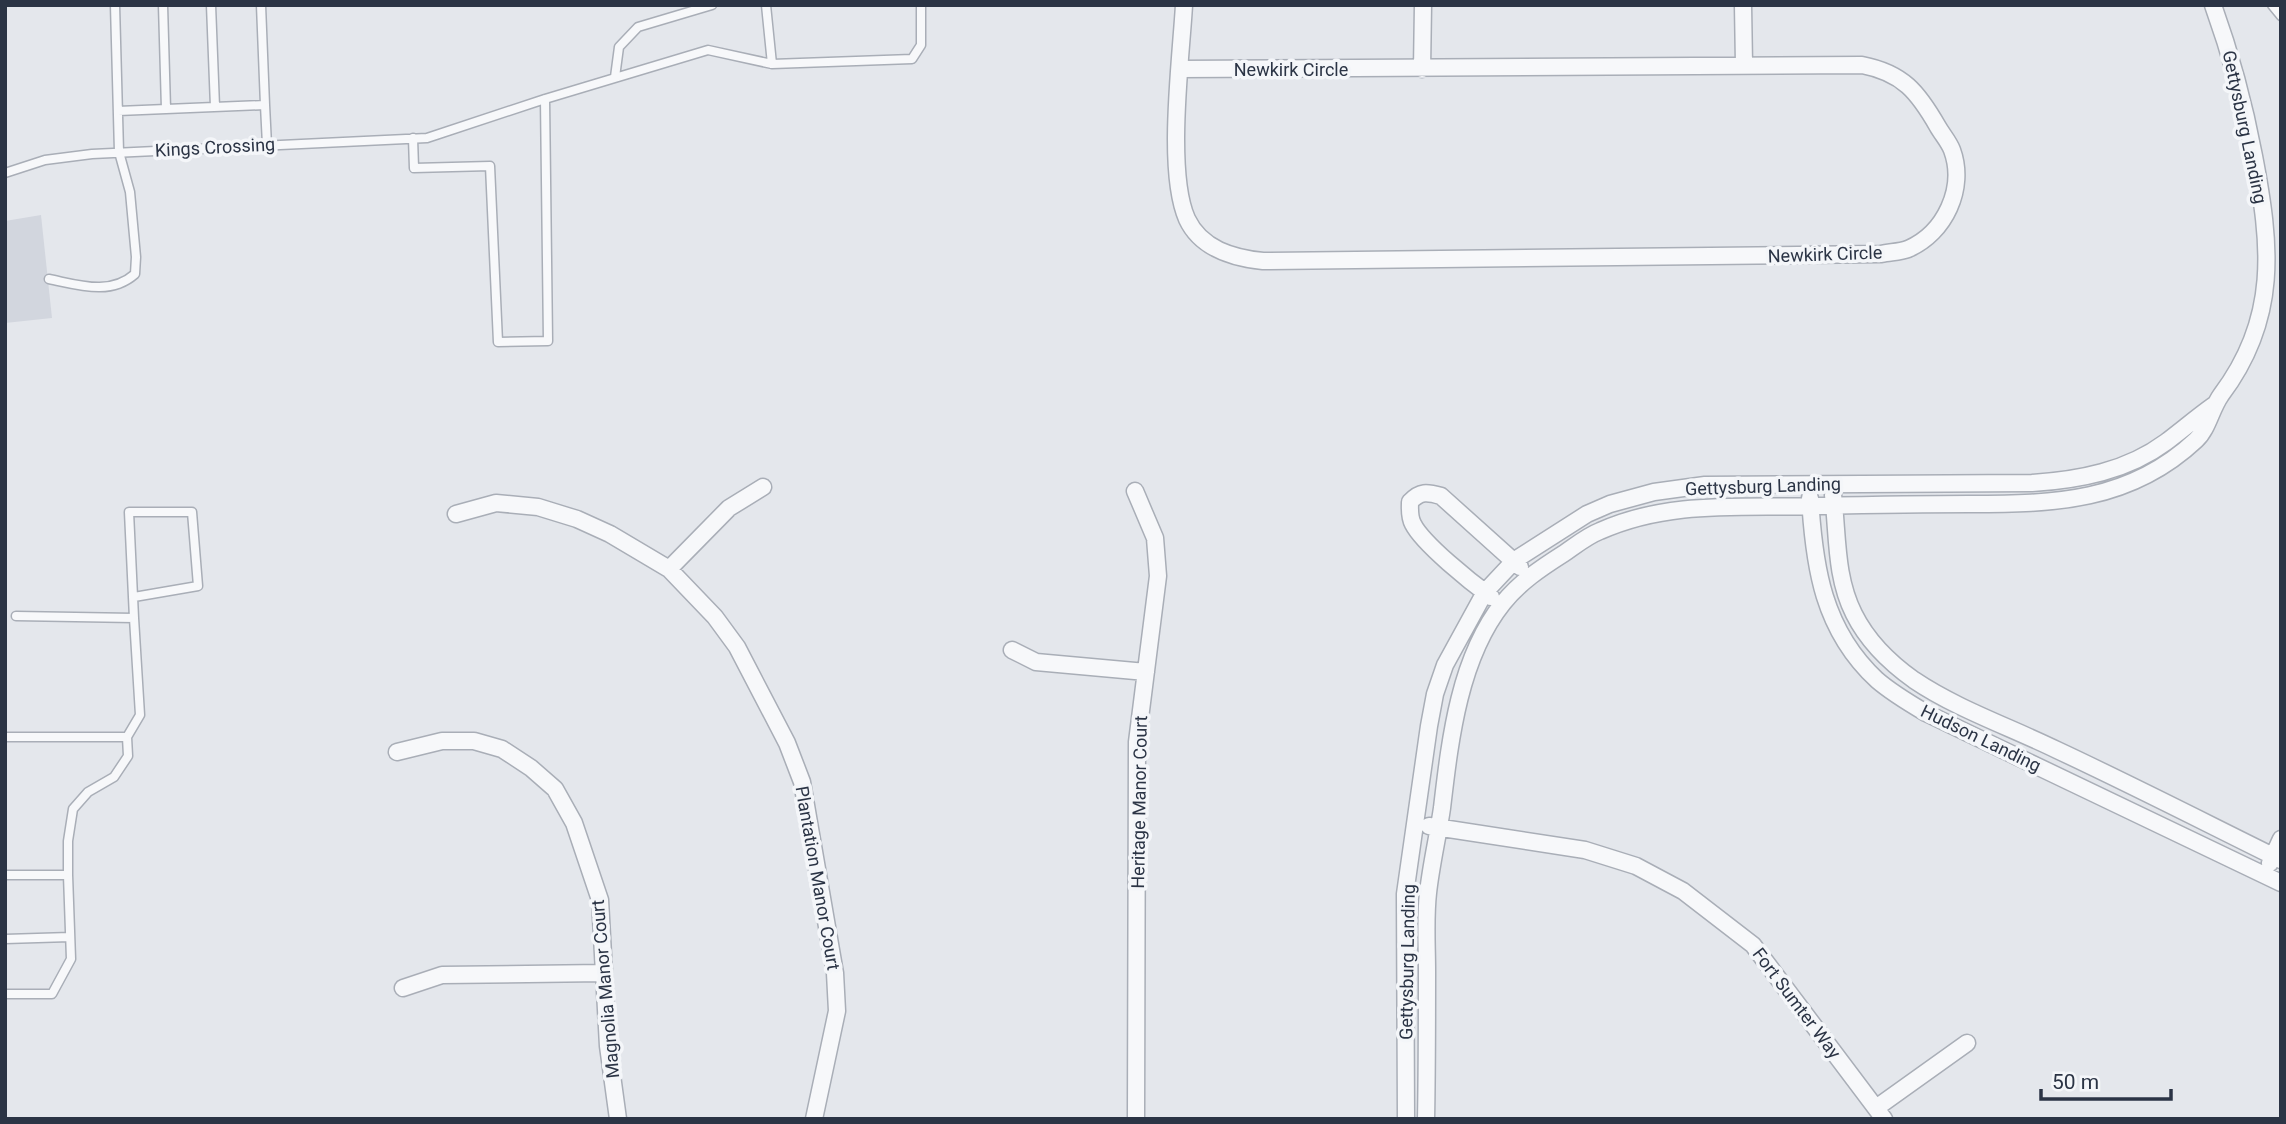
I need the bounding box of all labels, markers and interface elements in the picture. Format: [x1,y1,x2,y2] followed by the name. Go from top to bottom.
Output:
[2219,49,2271,205] street label: Gettysburg Landing
[1234,59,1348,80] street label: Newkirk Circle
[154,133,276,161] street label: Kings Crossing
[1767,242,1883,266] street label: Newkirk Circle
[1685,473,1841,499] street label: Gettysburg Landing
[1918,700,2044,776] street label: Hudson Landing
[1127,715,1151,889] street label: Heritage Manor Court
[791,784,845,972] street label: Plantation Manor Court
[1395,884,1419,1040] street label: Gettysburg Landing
[587,899,623,1079] street label: Magnolia Manor Court
[1749,944,1846,1063] street label: Fort Sumter Way
[2041,1058,2170,1102] scale bar
[2052,1070,2099,1094] text: 50 m

